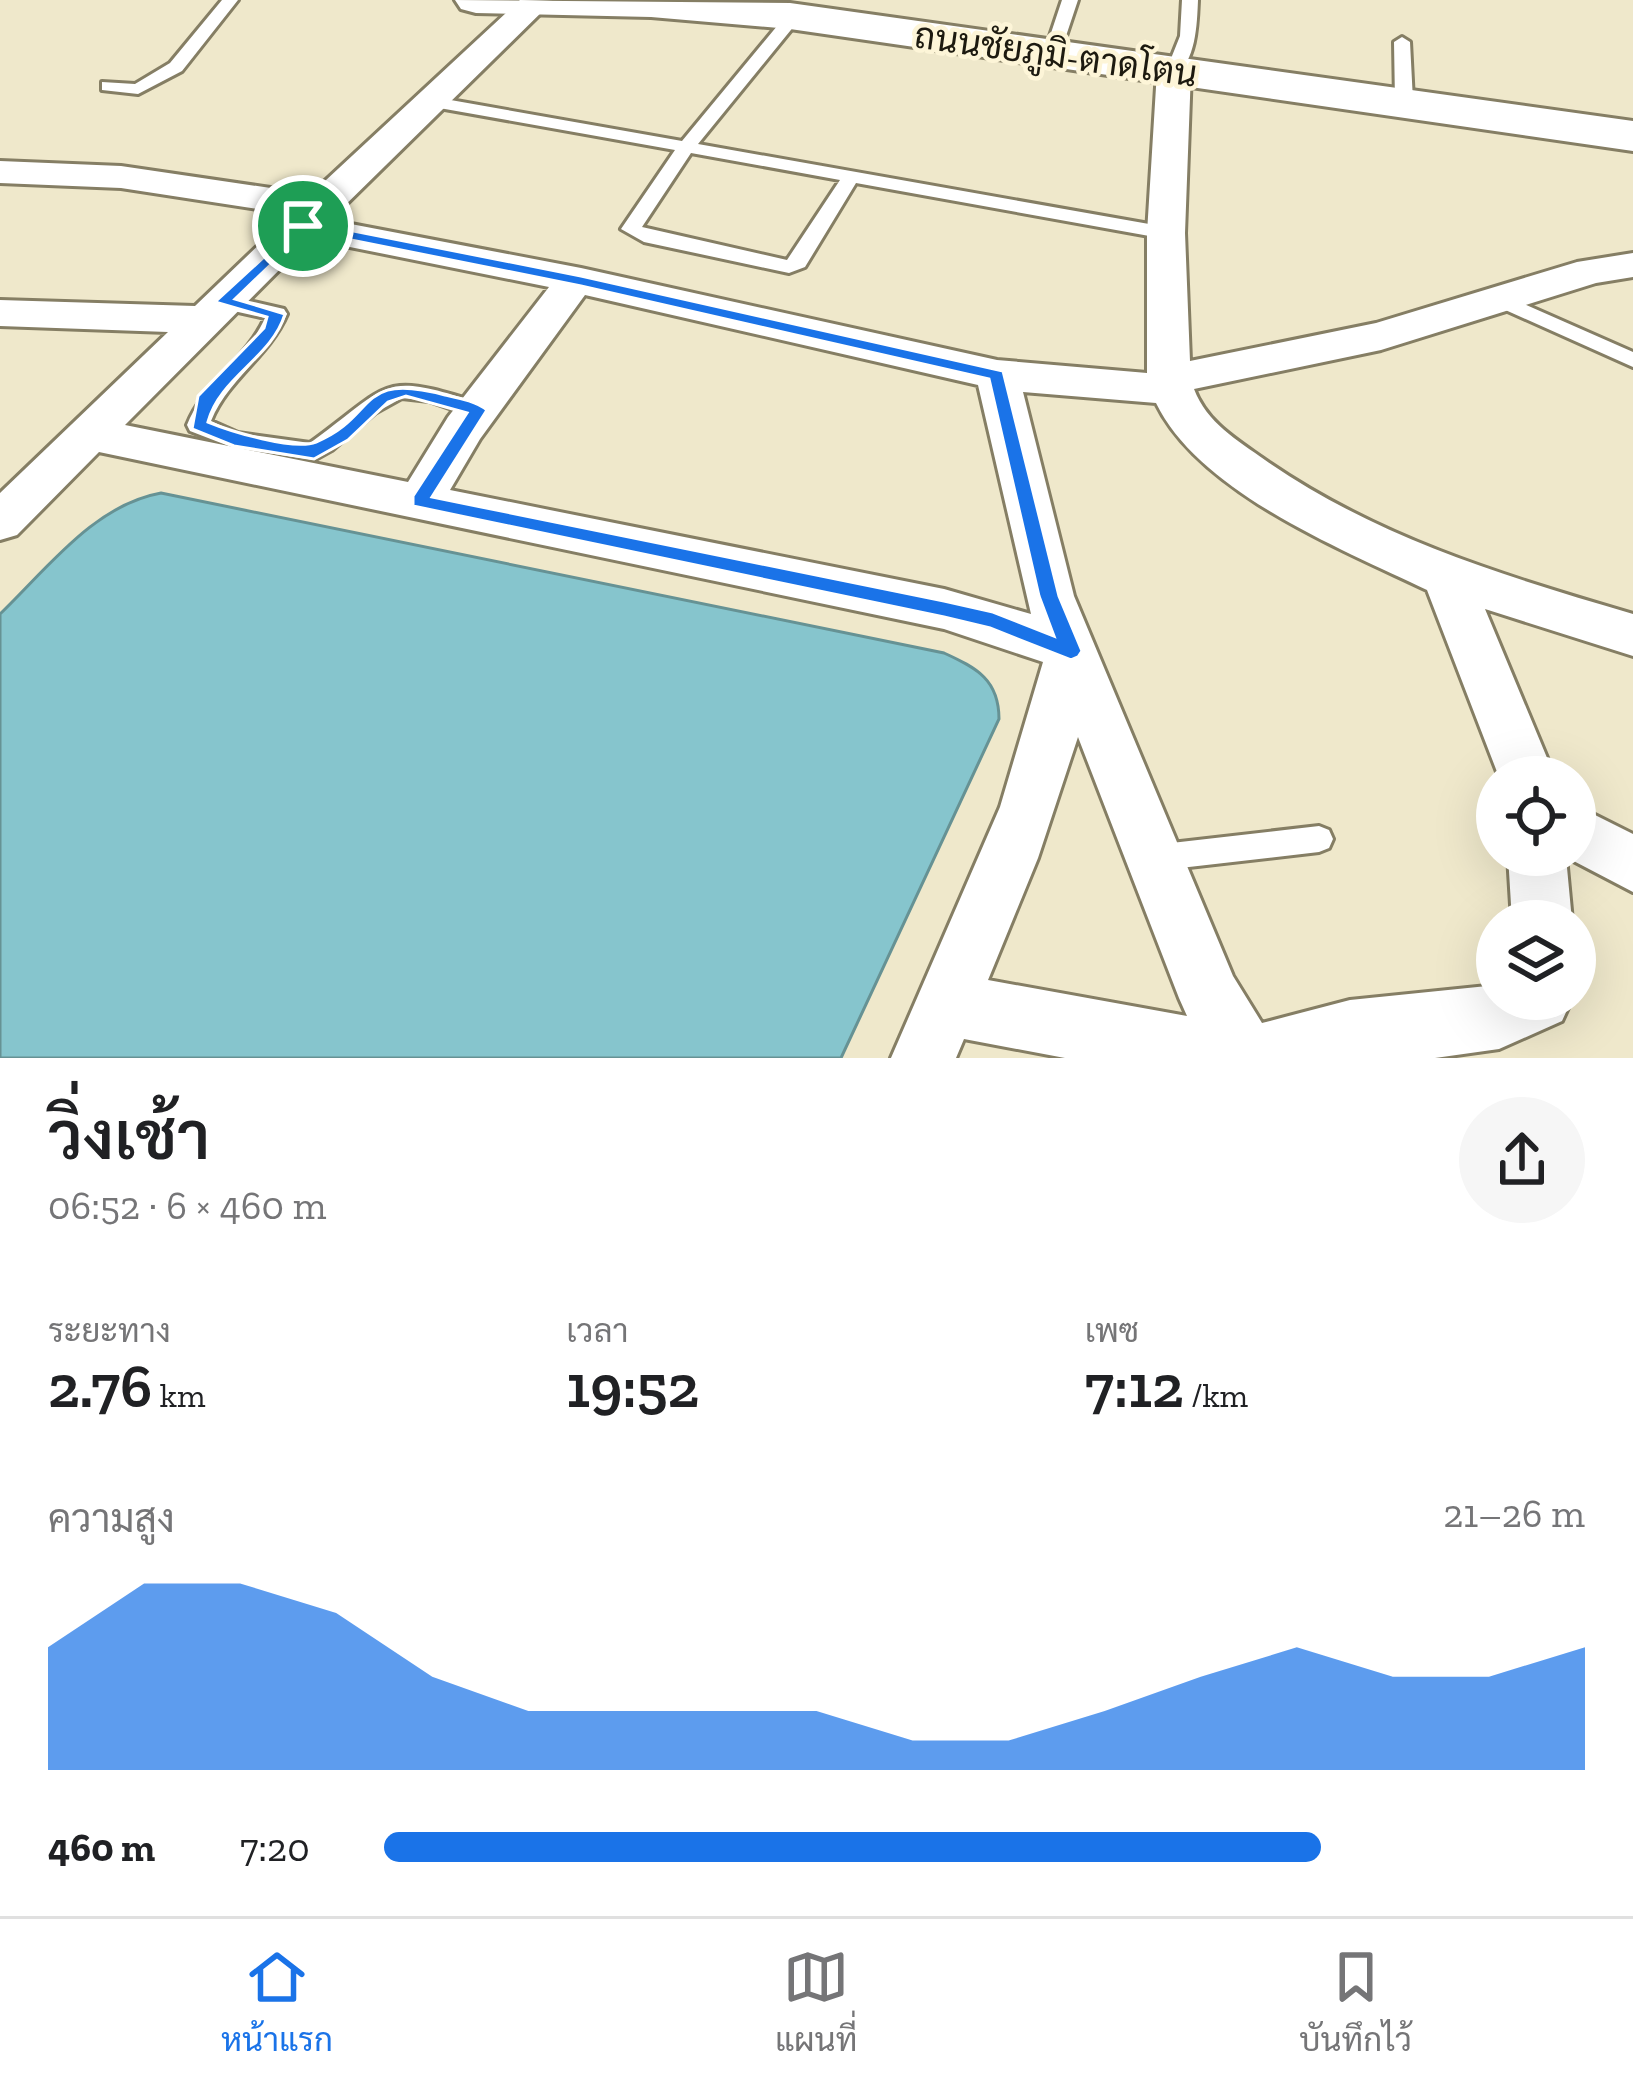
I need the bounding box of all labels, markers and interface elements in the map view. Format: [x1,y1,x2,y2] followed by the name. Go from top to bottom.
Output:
[911,12,1200,99] street label: ถนนชัยภูมิ-ตาดโตน
[252,175,354,277] pin
[270,193,336,259] icon: arrive
[1476,756,1596,1020] map controls
[1476,756,1596,876] button: locate
[1476,900,1596,1020] button: layers
[48,1097,210,1176] text: วิ่งเช้า
[1459,1097,1585,1223] button: share
[48,1182,326,1229] text: 06:52 · 6 × 460 m
[48,1311,171,1350] text: ระยะทาง
[566,1311,629,1350] text: เวลา
[1085,1311,1139,1350] text: เพซ
[48,1350,152,1422] text: 2.76
[566,1350,699,1422] text: 19:52
[1085,1350,1184,1422] text: 7:12
[152,1376,205,1415] text: km
[1184,1376,1248,1415] text: /km
[1443,1490,1585,1537] text: 21–26 m
[48,1495,175,1542] text: ความสูง
[48,1824,155,1871] text: 460 m
[240,1824,310,1871] text: 7:20
[221,1944,333,2059] tab: หน้าแรก
[775,1944,857,2059] tab: แผนที่
[1299,1944,1412,2059] tab: บันทึกไว้

